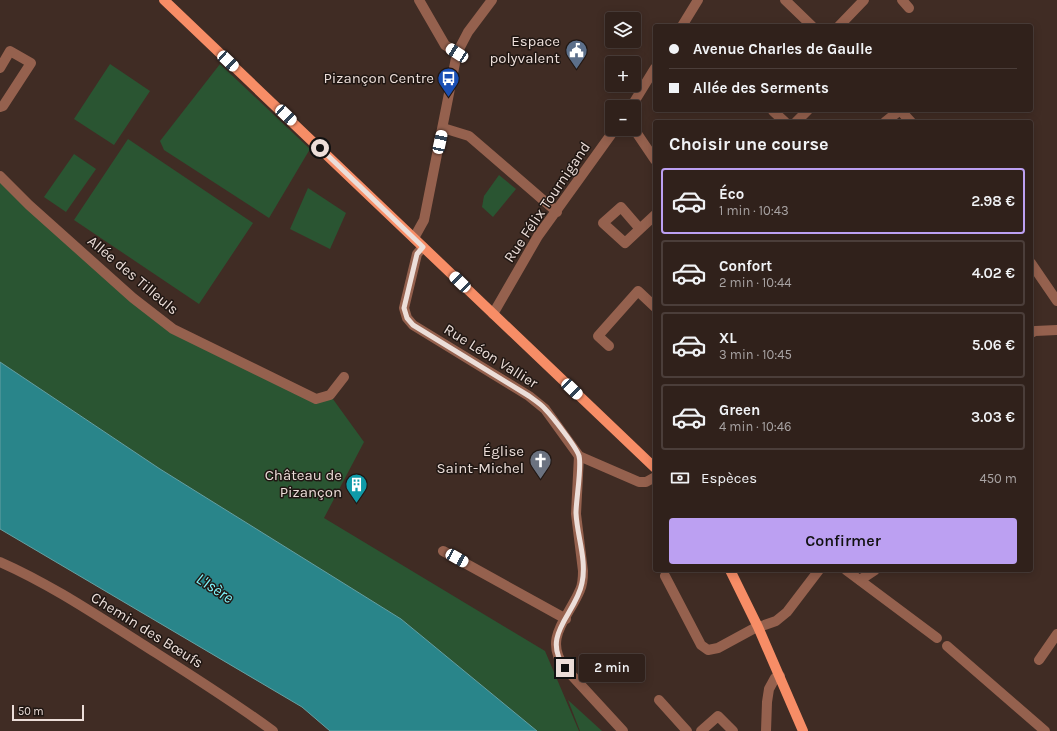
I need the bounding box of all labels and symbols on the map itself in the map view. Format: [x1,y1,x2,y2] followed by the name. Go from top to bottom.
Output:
[489,32,560,67] place label: Espace polyvalent
[563,37,589,70] public building icon: Espace polyvalent
[444,41,470,65] car
[215,48,241,74] car
[436,65,462,98] bus stop icon: Pizançon Centre
[324,69,434,87] place label: Pizançon Centre
[273,102,299,128] car
[432,129,448,155] car
[500,138,594,266] street label: Rue Félix Tournigand
[311,139,329,157] route start
[84,232,182,318] street label: Allée des Tilleuls
[447,269,473,295] car
[441,320,542,392] street label: Rue Léon Vallier
[559,376,585,402] car
[436,442,524,477] place label: Église Saint-Michel
[527,447,553,480] church icon: Église Saint-Michel
[265,466,342,501] place label: Château de Pizançon
[344,471,370,504] building icon: Château de Pizançon
[444,547,470,569] car
[193,569,238,607] water label: L'Isère
[88,588,206,672] street label: Chemin des Bœufs
[579,654,645,682] callout: 2 min
[556,659,574,677] route end
[12,703,84,722] scale bar

